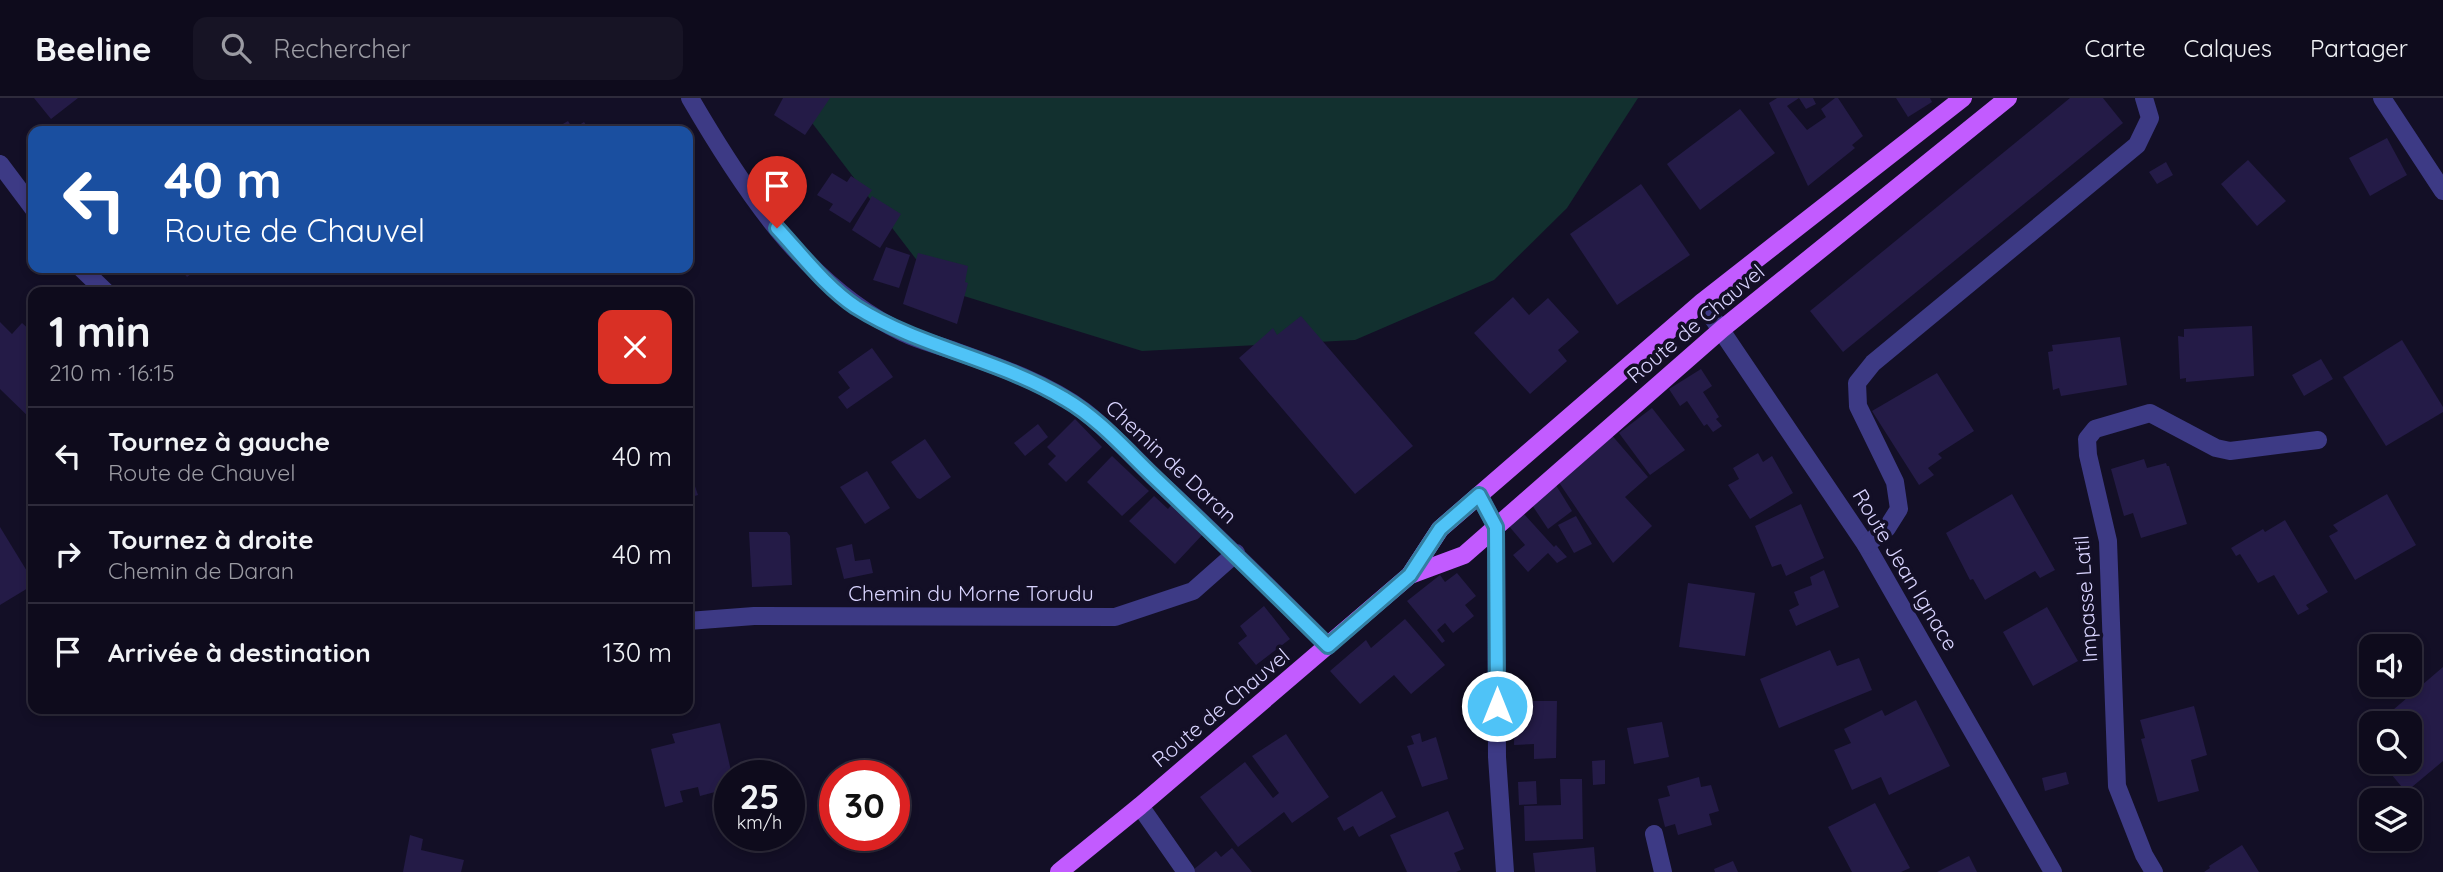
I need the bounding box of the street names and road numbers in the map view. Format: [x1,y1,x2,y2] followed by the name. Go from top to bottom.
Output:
[1621,258,1769,388] street label: Route de Chauvel
[1101,394,1243,529] street label: Chemin de Daran
[1847,484,1964,655] street label: Route Jean Ignace
[2068,535,2102,664] street label: Impasse Latil
[848,580,1094,606] street label: Chemin du Morne Torudu
[1146,642,1294,772] street label: Route de Chauvel

